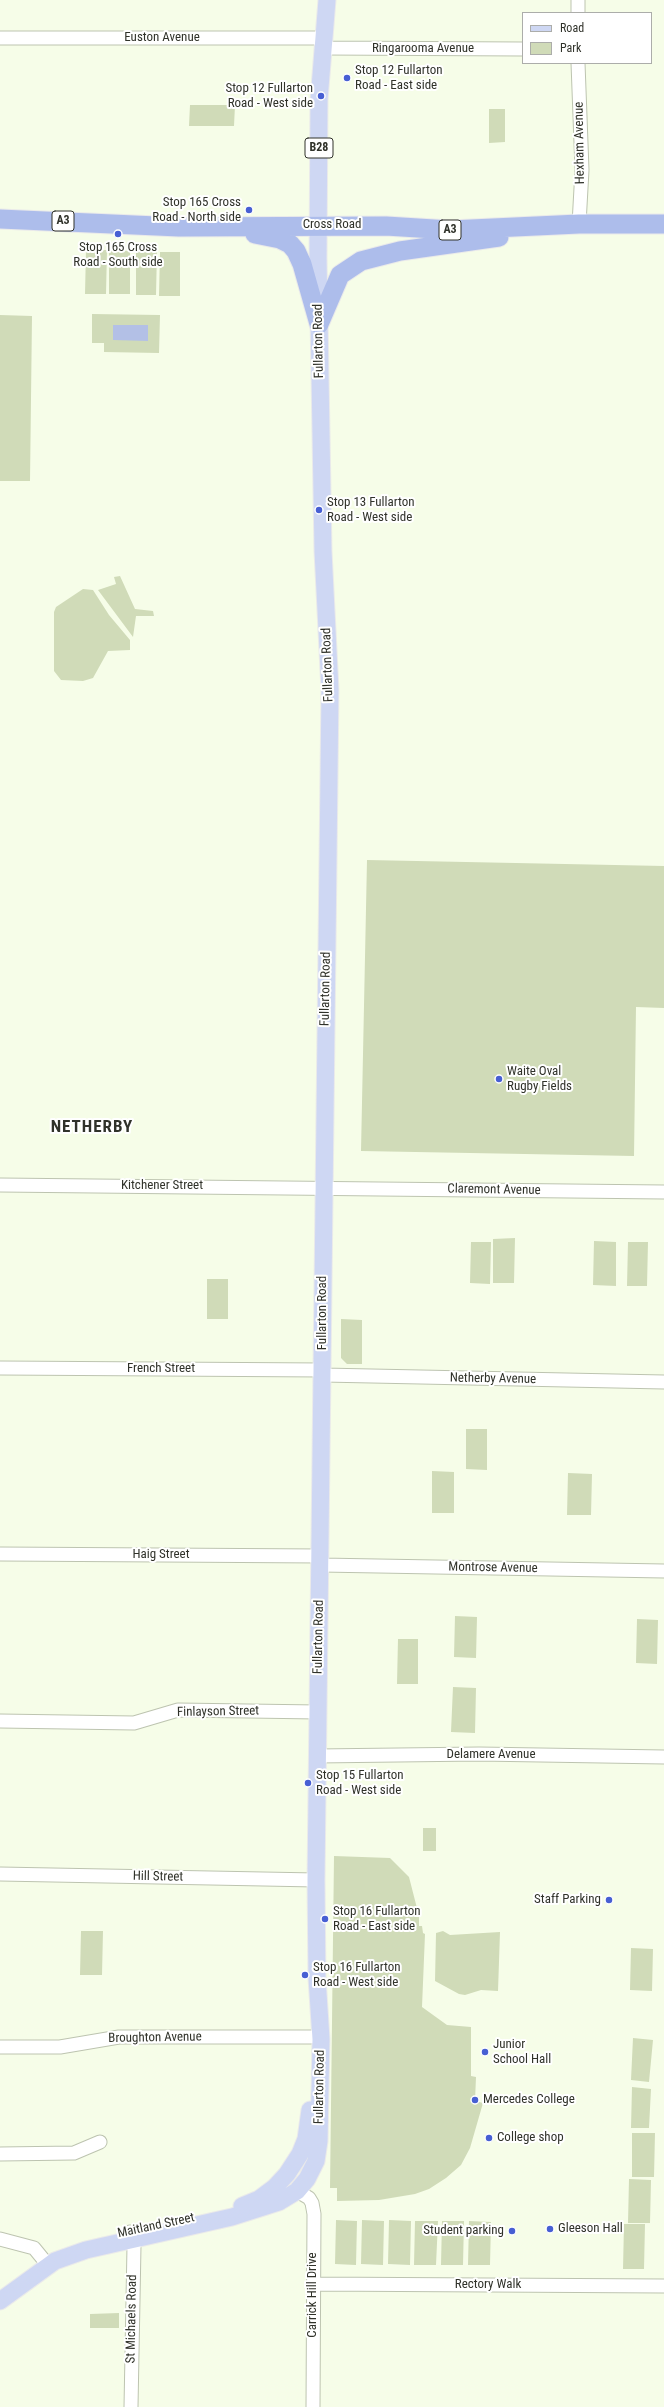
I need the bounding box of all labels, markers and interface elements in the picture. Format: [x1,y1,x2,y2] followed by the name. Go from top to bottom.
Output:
[522,12,652,64] legend
[560,21,584,35] text: Road
[124,30,200,46] street label: Euston Avenue
[372,41,474,57] street label: Ringarooma Avenue
[560,41,581,55] text: Park
[355,63,443,94] place label: Stop 12 Fullarton Road - East side
[342,73,352,83] marker: Stop 12 Fullarton Road - East side
[225,81,313,112] place label: Stop 12 Fullarton Road - West side
[316,91,326,101] marker: Stop 12 Fullarton Road - West side
[571,102,589,184] street label: Hexham Avenue
[305,138,333,158] road number: B28
[152,195,241,226] place label: Stop 165 Cross Road - North side
[244,205,254,215] marker: Stop 165 Cross Road - North side
[52,211,74,231] road number: A3
[303,217,361,233] street label: Cross Road
[439,220,461,240] road number: A3
[113,229,123,239] marker: Stop 165 Cross Road - South side
[73,240,163,271] place label: Stop 165 Cross Road - South side
[311,304,327,378] street label: Fullarton Road
[327,495,415,526] place label: Stop 13 Fullarton Road - West side
[314,505,324,515] marker: Stop 13 Fullarton Road - West side
[319,628,337,702] street label: Fullarton Road
[318,952,334,1026] street label: Fullarton Road
[507,1064,572,1095] place label: Waite Oval Rugby Fields
[494,1074,504,1084] marker: Waite Oval Rugby Fields
[51,1118,133,1138] district label: NETHERBY
[121,1178,203,1194] street label: Kitchener Street
[447,1181,541,1199] street label: Claremont Avenue
[315,1276,331,1350] street label: Fullarton Road
[127,1361,195,1377] street label: French Street
[450,1370,536,1388] street label: Netherby Avenue
[132,1547,190,1563] street label: Haig Street
[448,1559,538,1577] street label: Montrose Avenue
[311,1600,327,1674] street label: Fullarton Road
[177,1703,259,1721] street label: Finlayson Street
[447,1747,535,1763] street label: Delamere Avenue
[316,1768,404,1799] place label: Stop 15 Fullarton Road - West side
[303,1778,313,1788] marker: Stop 15 Fullarton Road - West side
[133,1869,183,1885] street label: Hill Street
[534,1892,601,1908] place label: Staff Parking
[604,1895,614,1905] marker: Staff Parking
[333,1904,421,1935] place label: Stop 16 Fullarton Road - East side
[320,1914,330,1924] marker: Stop 16 Fullarton Road - East side
[313,1960,401,1991] place label: Stop 16 Fullarton Road - West side
[300,1970,310,1980] marker: Stop 16 Fullarton Road - West side
[108,2029,202,2047] street label: Broughton Avenue
[493,2037,551,2068] place label: Junior School Hall
[480,2047,490,2057] marker: Junior School Hall
[312,2050,328,2124] street label: Fullarton Road
[483,2092,575,2108] place label: Mercedes College
[470,2095,480,2105] marker: Mercedes College
[497,2130,564,2146] place label: College shop
[484,2133,494,2143] marker: College shop
[116,2210,196,2242] street label: Maitland Street
[558,2221,623,2237] place label: Gleeson Hall
[423,2223,504,2239] place label: Student parking
[545,2224,555,2234] marker: Gleeson Hall
[507,2226,517,2236] marker: Student parking
[305,2252,321,2338] street label: Carrick Hill Drive
[123,2274,141,2364] street label: St Michaels Road
[455,2277,521,2293] street label: Rectory Walk

